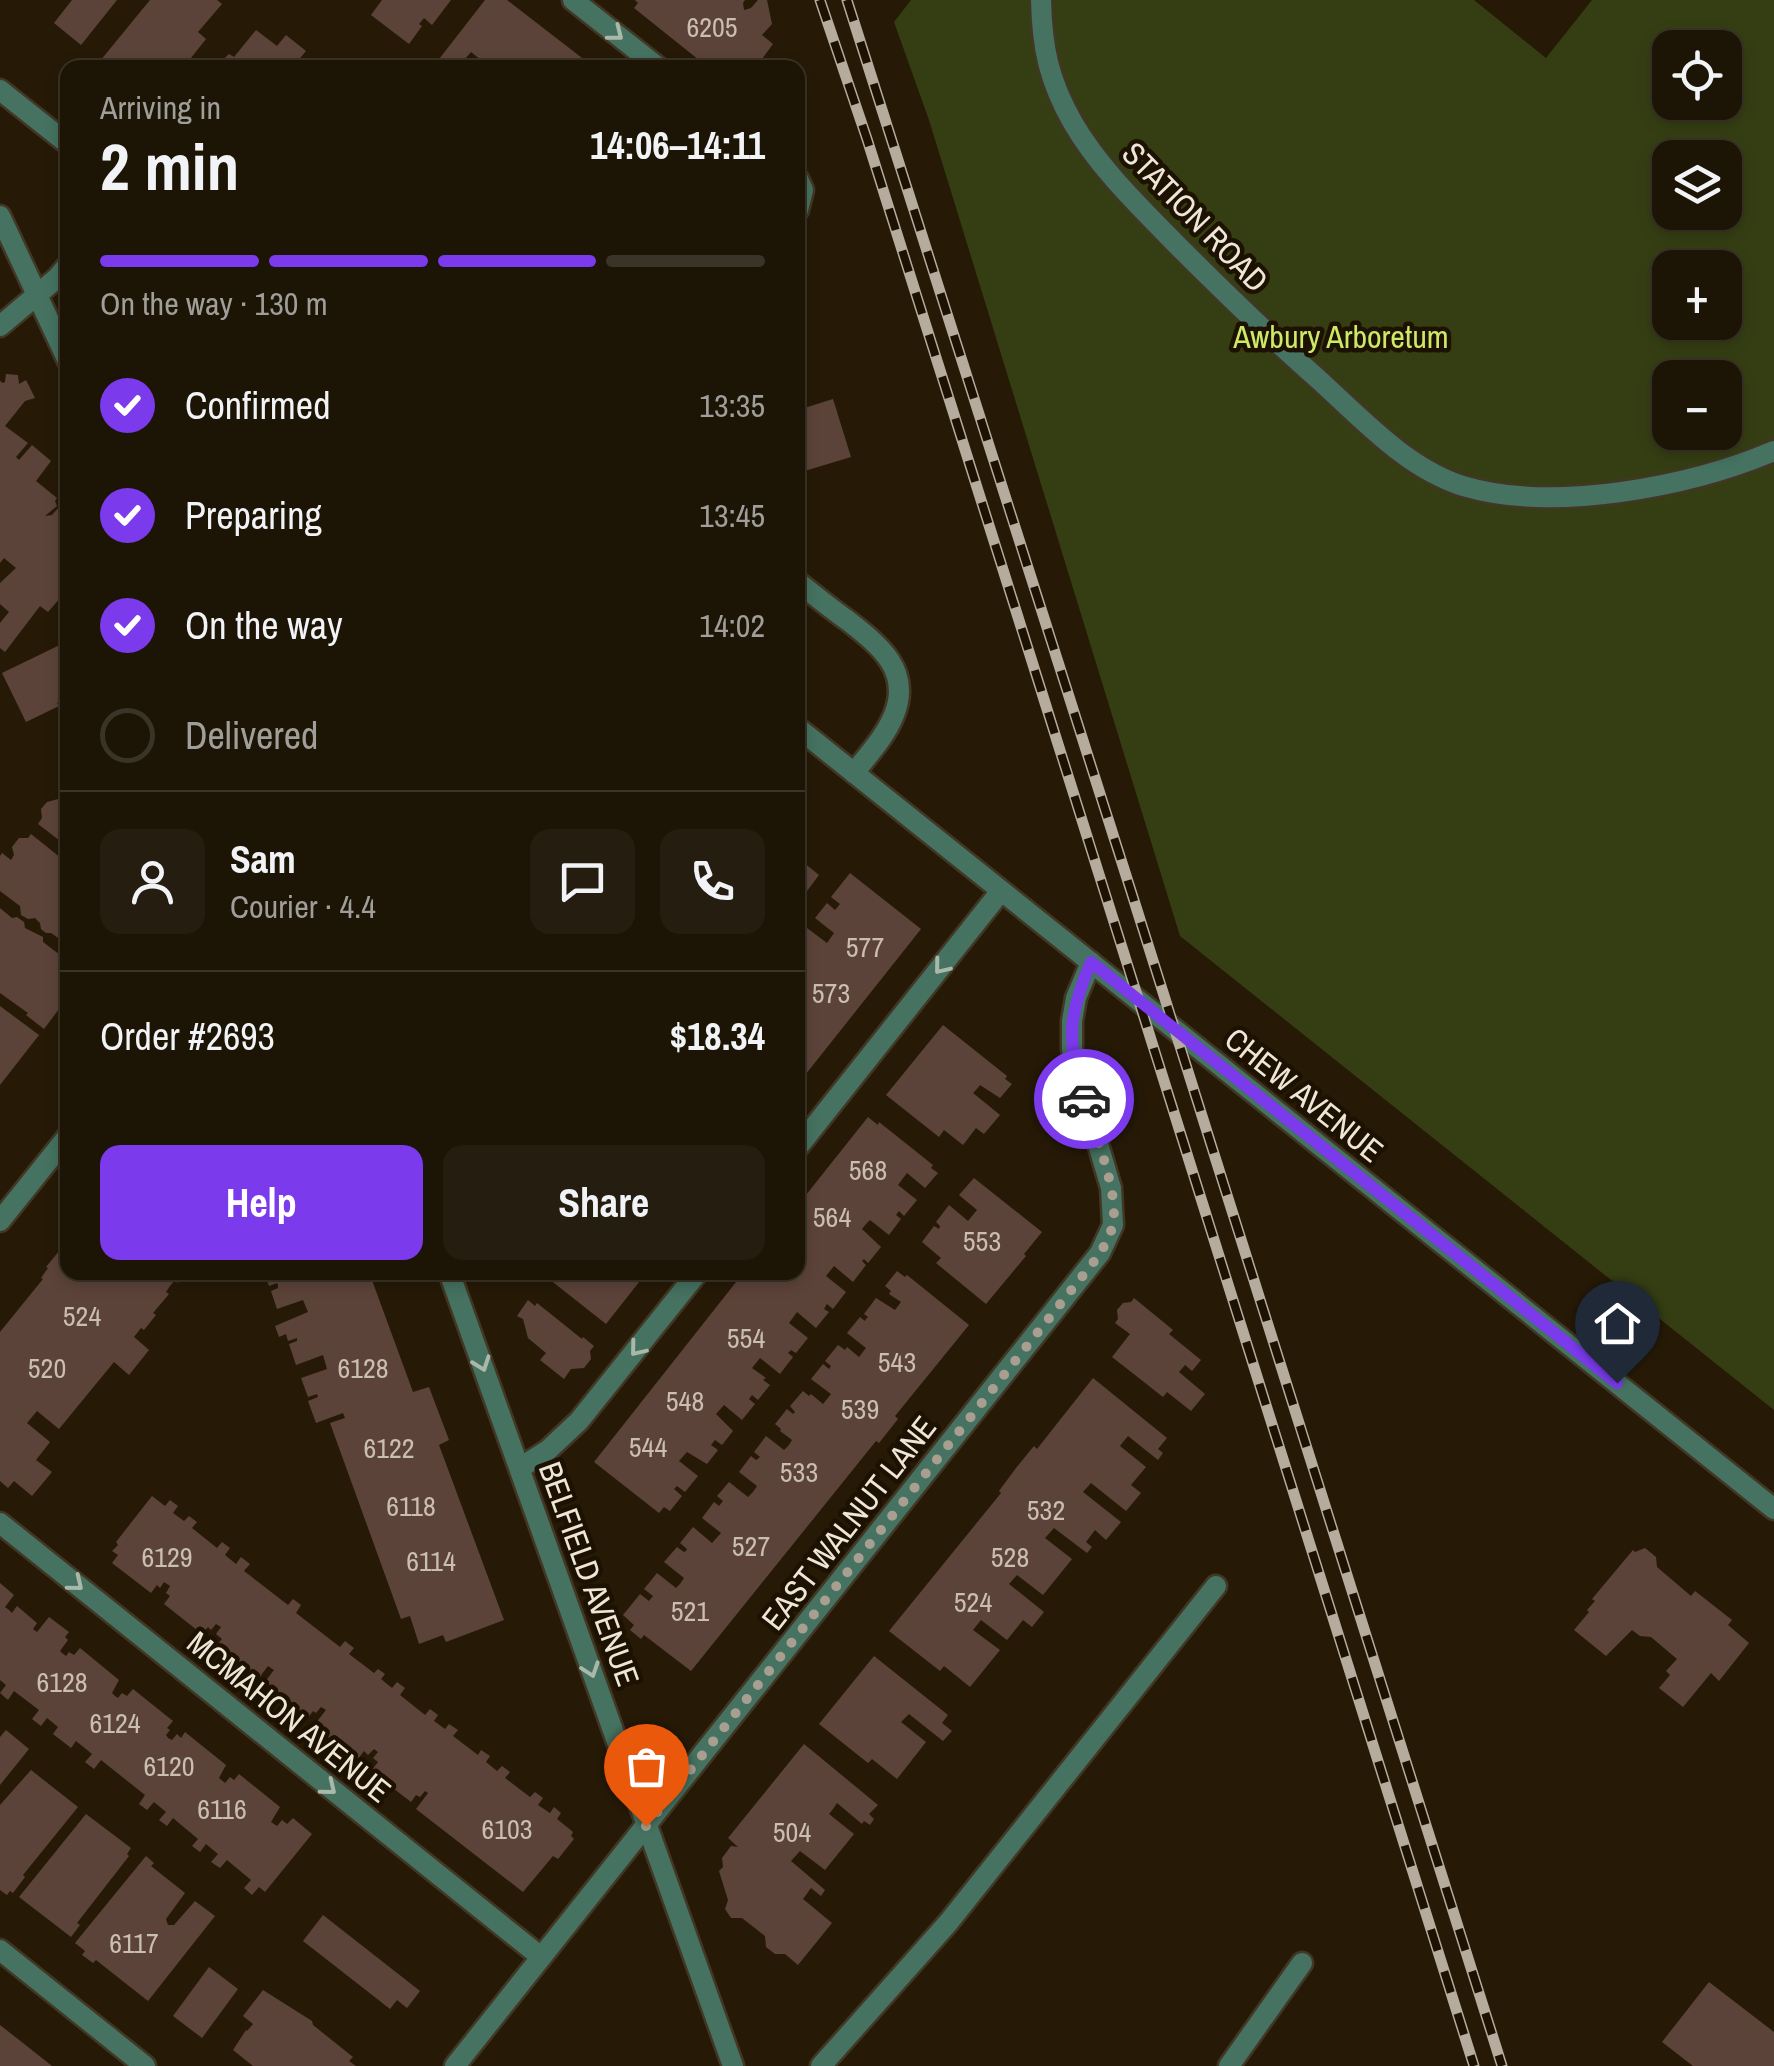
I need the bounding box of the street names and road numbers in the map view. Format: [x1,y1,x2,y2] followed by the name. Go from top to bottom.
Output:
[1113,132,1278,301] street label: STATION ROAD
[1216,1017,1392,1172] street label: CHEW AVENUE
[751,1407,946,1639] street label: EAST WALNUT LANE
[529,1456,650,1692] street label: BELFIELD AVENUE
[179,1621,400,1812] street label: MCMAHON AVENUE

